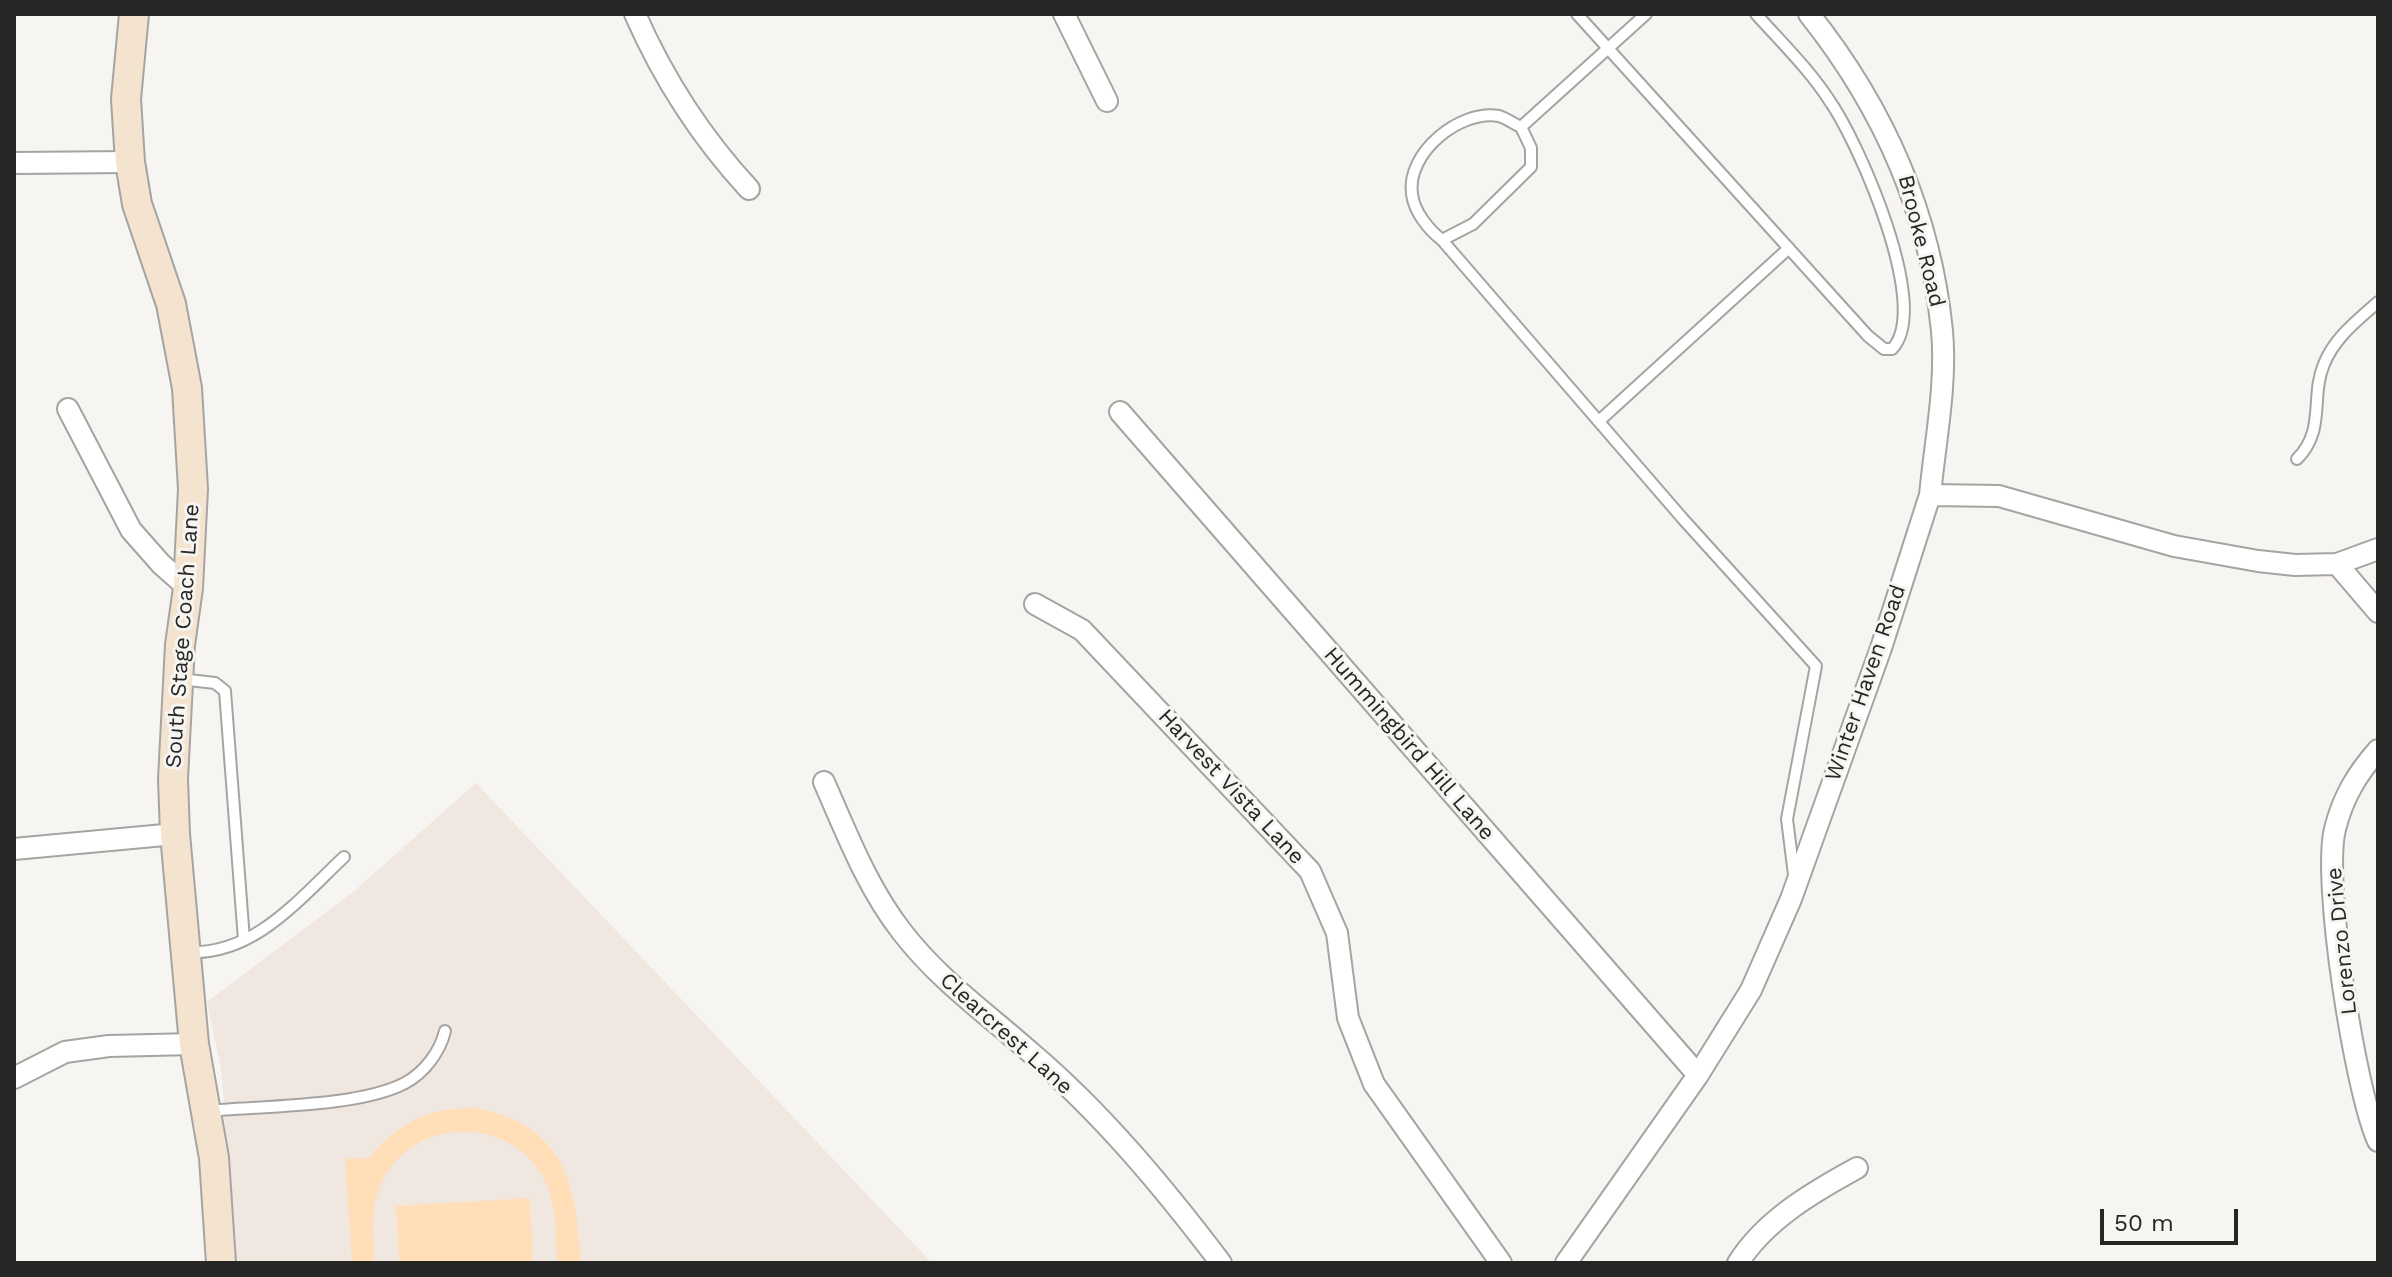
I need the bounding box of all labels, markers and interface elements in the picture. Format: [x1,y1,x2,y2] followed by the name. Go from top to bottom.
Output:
[1892,172,1950,310] street label: Brooke Road
[161,503,205,769] street label: South Stage Coach Lane
[1820,581,1912,785] street label: Winter Haven Road
[1318,642,1500,846] street label: Hummingbird Hill Lane
[1152,704,1310,870] street label: Harvest Vista Lane
[2321,866,2363,1016] street label: Lorenzo Drive
[934,967,1078,1101] street label: Clearcrest Lane
[2104,1193,2242,1243] scale bar
[2114,1209,2174,1237] text: 50 m

